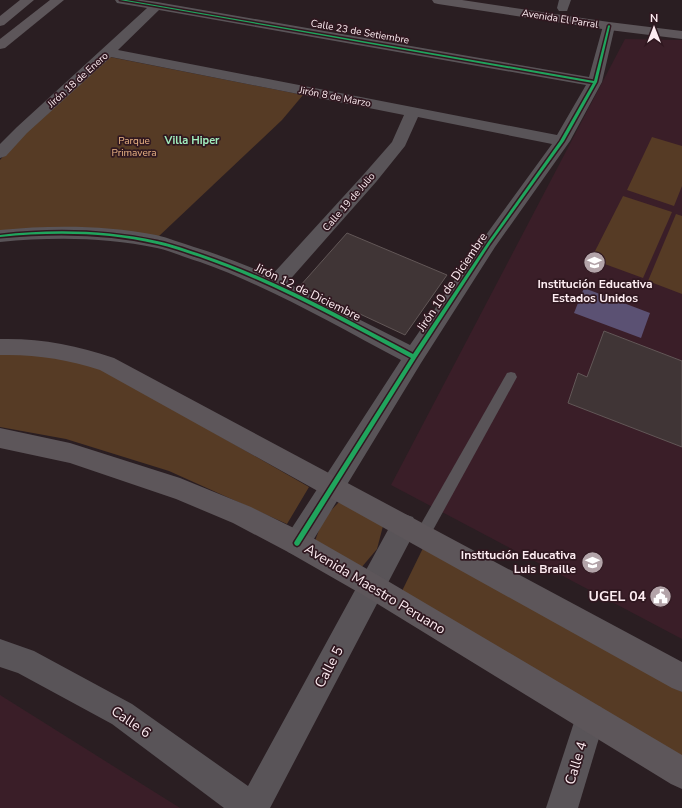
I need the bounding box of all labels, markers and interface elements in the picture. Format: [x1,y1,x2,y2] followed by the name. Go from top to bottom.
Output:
[521,6,599,32] street label: Avenida El Parral
[634,8,674,48] north arrow
[650,11,658,26] text: N
[310,16,410,48] street label: Calle 23 de Setiembre
[44,49,112,112] street label: Jirón 18 de Enero
[297,83,372,111] street label: Jirón 8 de Marzo
[164,133,220,148] district label: Villa Hiper
[111,134,157,160] park label: Parque Primavera
[320,169,379,234] street label: Calle 19 de Julio
[412,230,491,335] street label: Jirón 10 de Diciembre
[582,250,608,276] school or university icon: Institución Educativa Estados Unidos
[252,259,364,325] street label: Jirón 12 de Diciembre
[537,276,653,306] place label: Institución Educativa Estados Unidos
[301,539,449,639] street label: Avenida Maestro Peruano
[461,547,576,577] place label: Institución Educativa Luis Braille
[579,549,605,575] school or university icon: Institución Educativa Luis Braille
[648,583,674,609] public building icon: UGEL 04
[589,587,647,606] place label: UGEL 04
[310,643,348,691] street label: Calle 5
[107,702,155,742] street label: Calle 6
[560,739,592,787] street label: Calle 4

